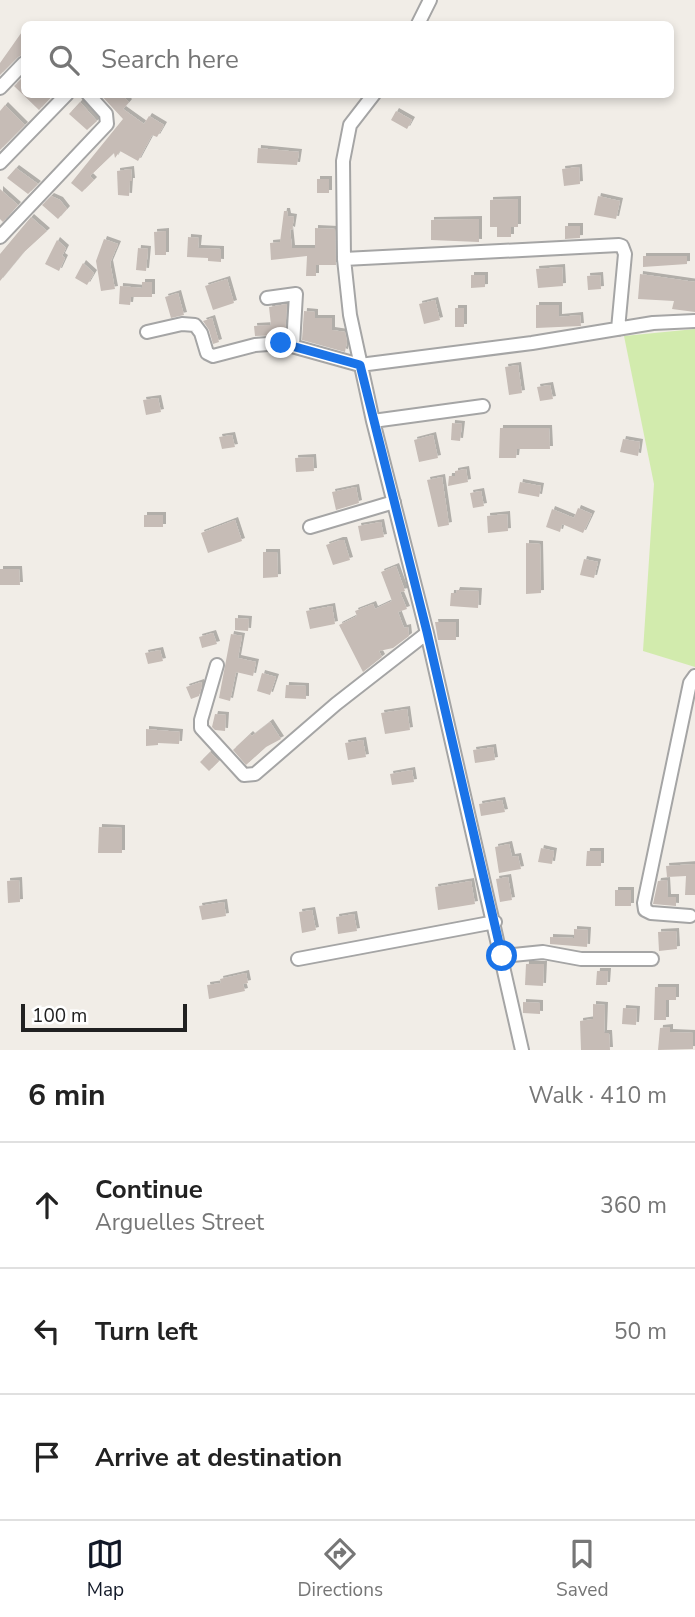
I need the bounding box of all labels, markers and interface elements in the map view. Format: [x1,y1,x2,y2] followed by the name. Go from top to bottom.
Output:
[21,21,674,98] search box
[45,41,83,79] icon: search
[101,42,239,77] text: Search here
[265,327,296,358] route end
[486,940,517,971] route start
[21,1001,187,1033] scale bar
[32,1003,87,1029] text: 100 m
[28,1075,106,1116] text: 6 min
[528,1080,667,1111] text: Walk · 410 m
[95,1172,203,1207] text: Continue
[28,1186,66,1224] icon: ahead
[600,1190,667,1221] text: 360 m
[95,1207,264,1238] text: Arguelles Street
[28,1312,66,1350] icon: left
[95,1314,198,1349] text: Turn left
[614,1316,667,1347] text: 50 m
[28,1438,66,1476] icon: arrive
[95,1440,342,1475] text: Arrive at destination
[86,1535,124,1603] tab: Map
[297,1535,383,1603] tab: Directions
[556,1535,609,1603] tab: Saved

